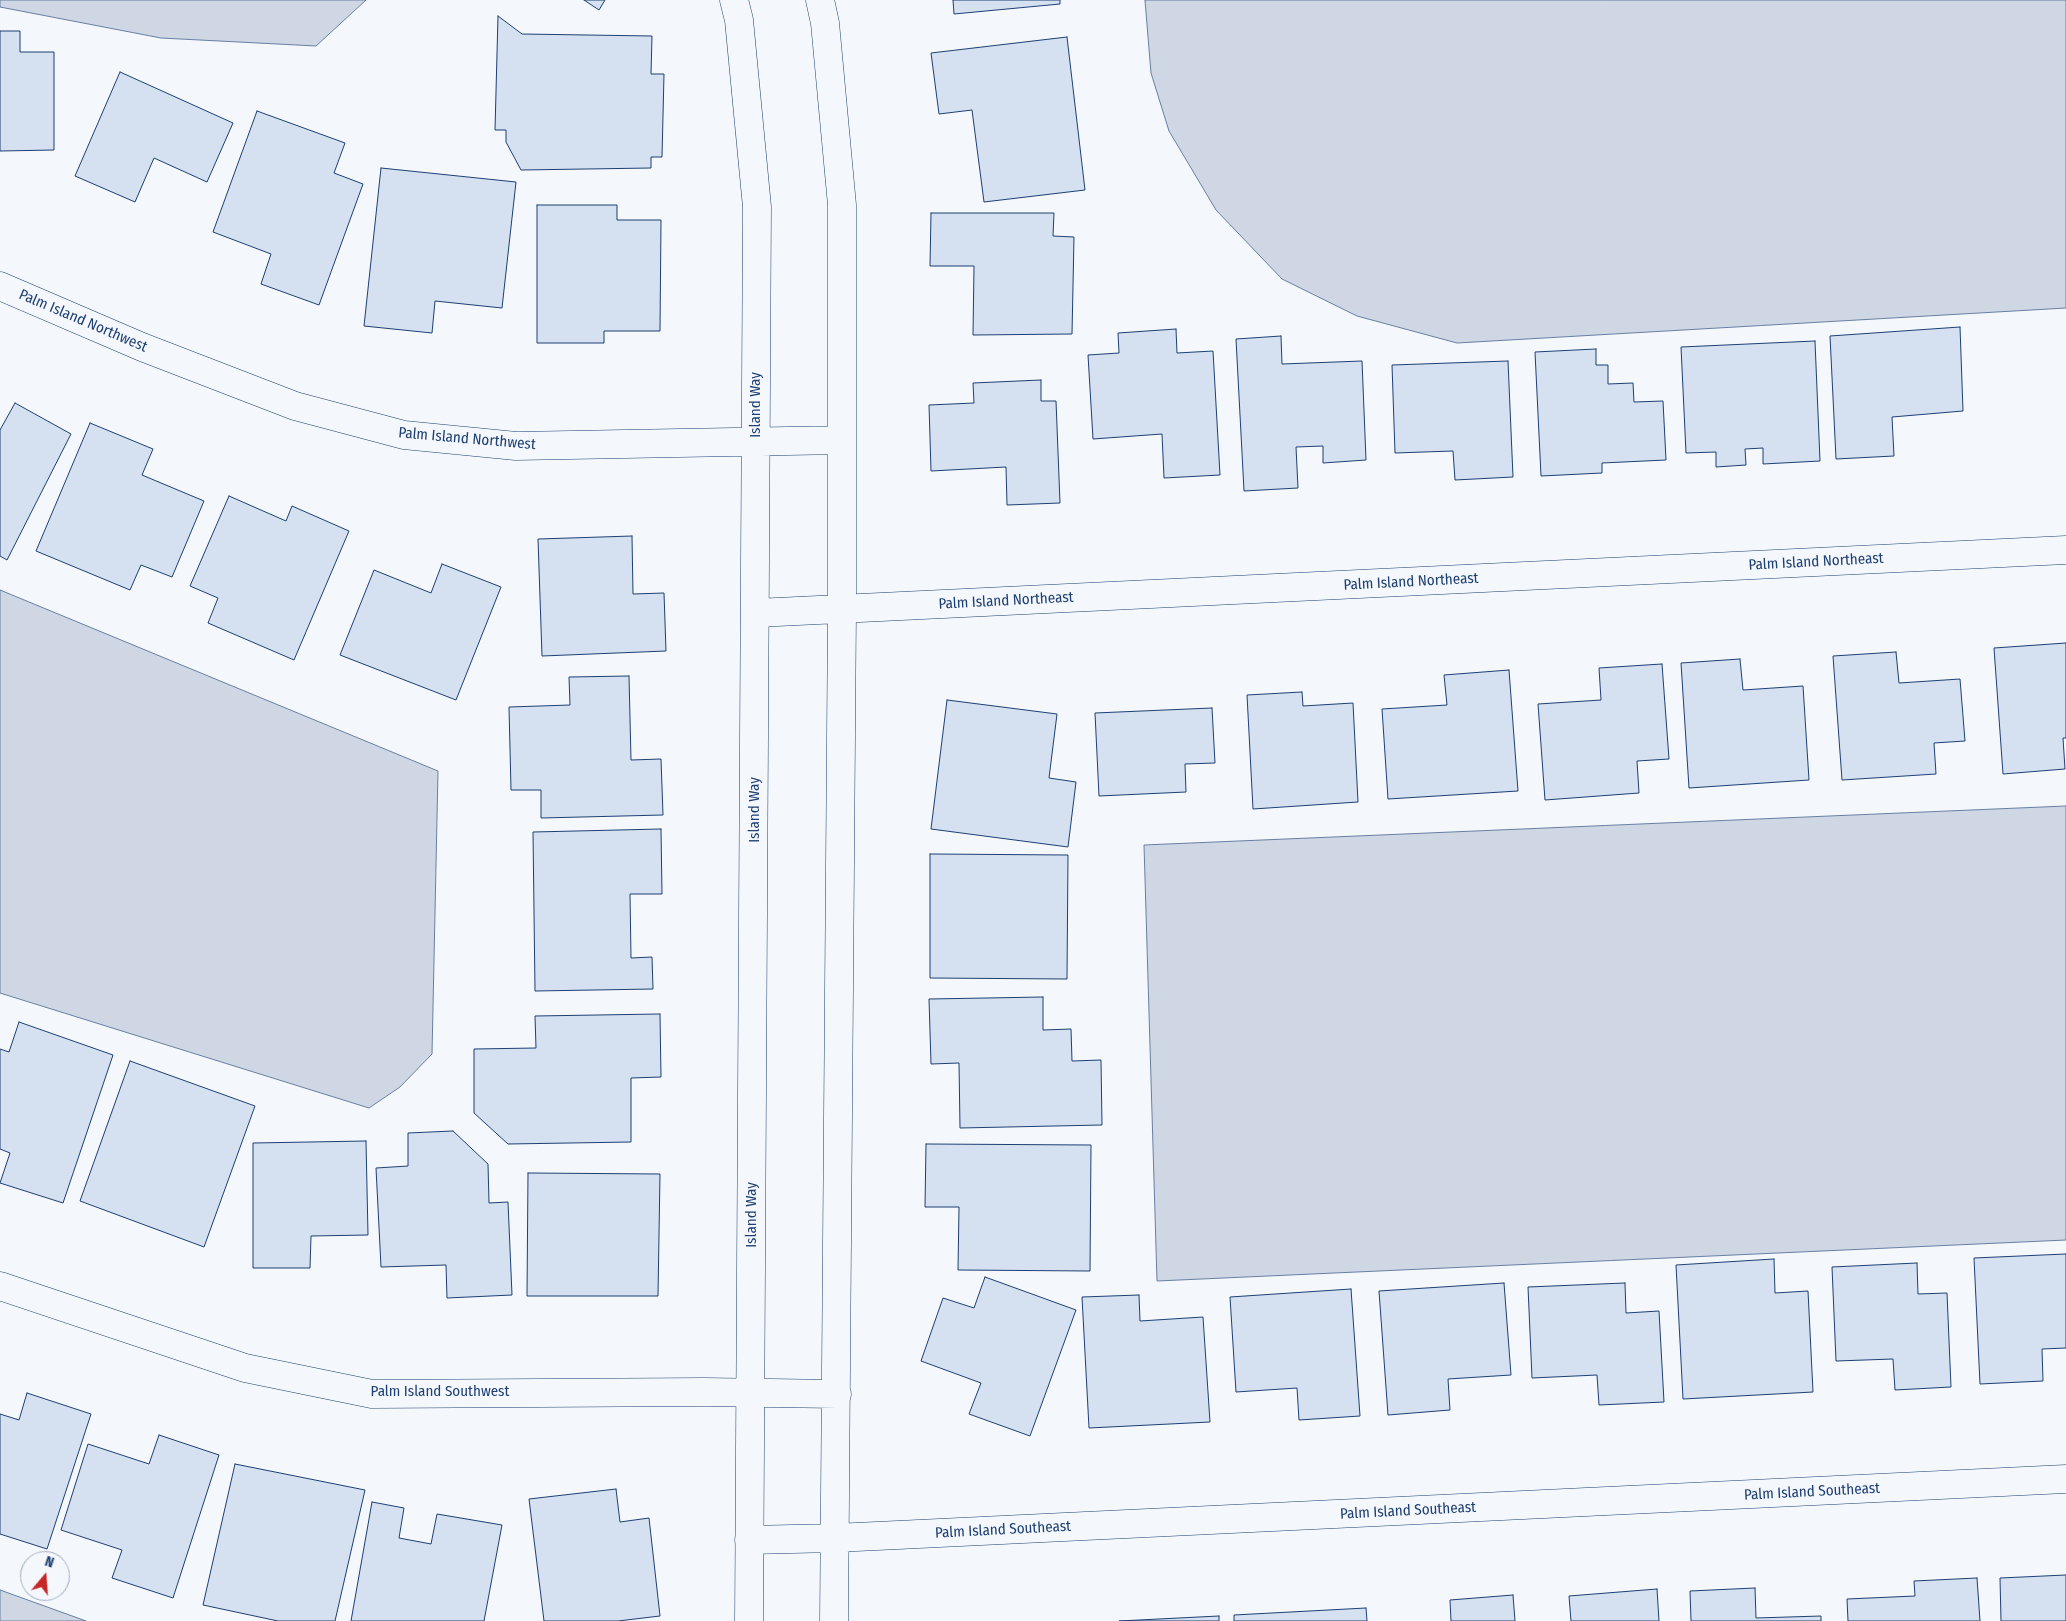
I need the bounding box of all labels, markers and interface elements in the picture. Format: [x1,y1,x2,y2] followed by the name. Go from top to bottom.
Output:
[16,286,150,356] street label: Palm Island Northwest
[747,372,765,438] street label: Island Way
[398,424,536,454] street label: Palm Island Northwest
[1748,549,1884,575] street label: Palm Island Northeast
[1343,569,1479,595] street label: Palm Island Northeast
[938,588,1074,614] street label: Palm Island Northeast
[746,777,764,843] street label: Island Way
[743,1182,761,1248] street label: Island Way
[371,1383,509,1401] street label: Palm Island Southwest
[1744,1479,1880,1505] street label: Palm Island Southeast
[1340,1498,1476,1524] street label: Palm Island Southeast
[935,1517,1071,1543] street label: Palm Island Southeast
[20,1551,70,1601] north arrow
[43,1553,56,1572] text: N

